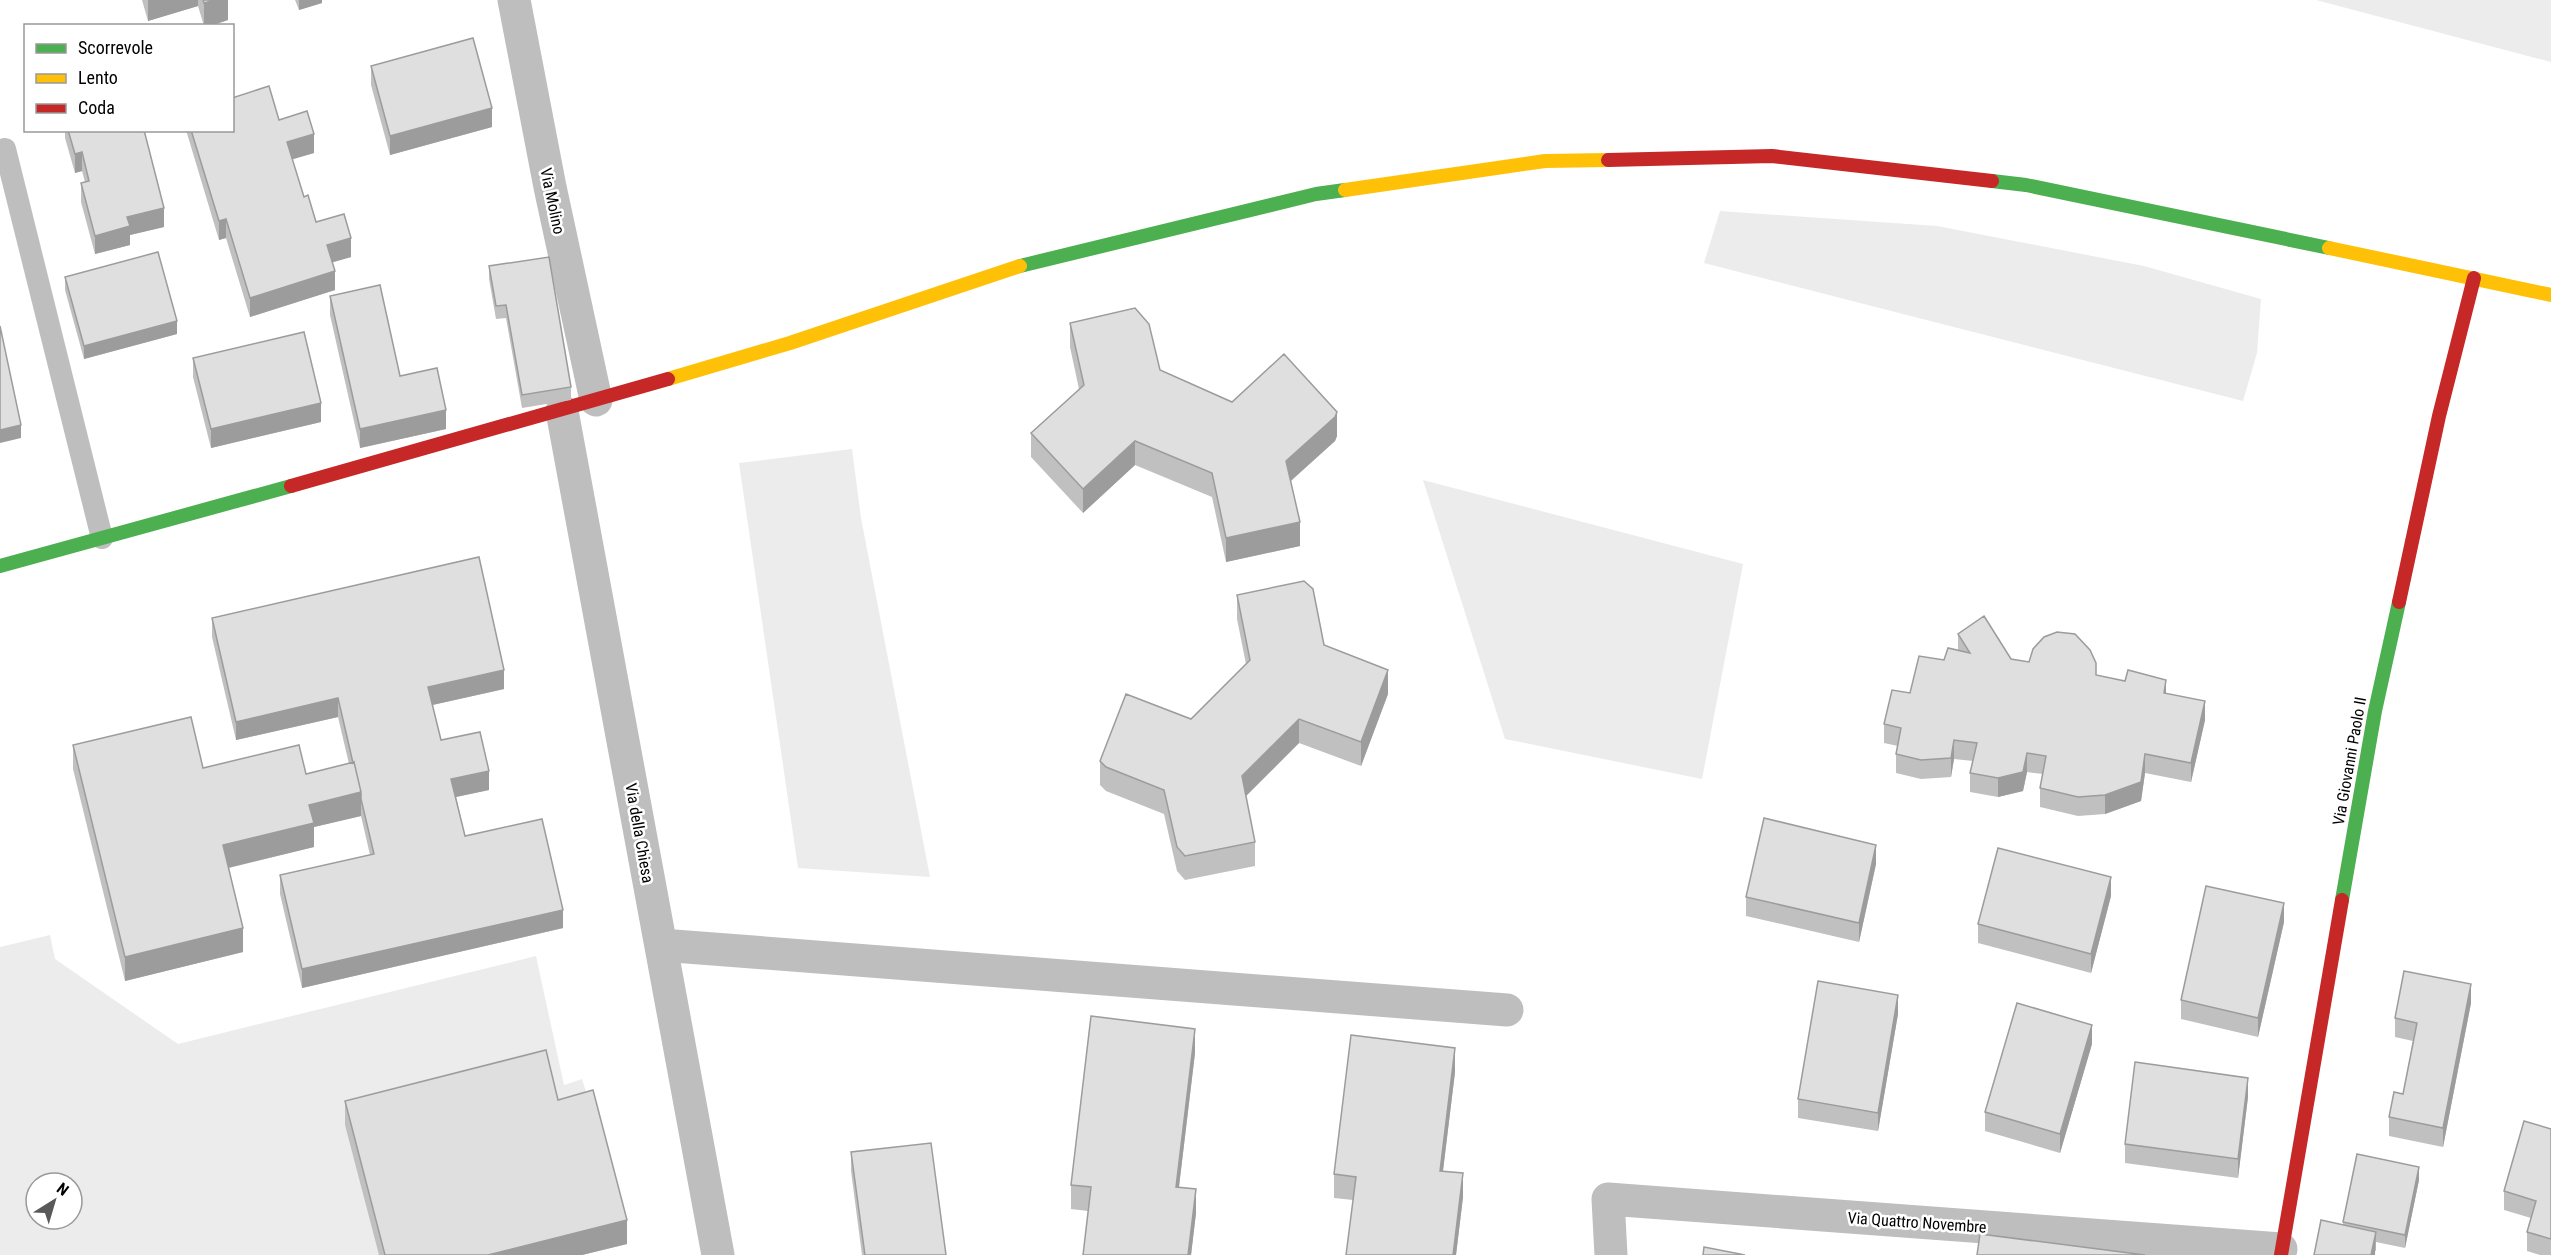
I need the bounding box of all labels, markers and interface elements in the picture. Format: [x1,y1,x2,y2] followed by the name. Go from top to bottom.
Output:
[24,24,234,132] legend
[78,37,153,58] text: Scorrevole
[78,67,118,88] text: Lento
[78,97,115,118] text: Coda
[536,166,569,236] street label: Via Molino
[2329,695,2370,827] street label: Via Giovanni Paolo II
[621,782,658,884] street label: Via della Chiesa
[24,1171,84,1231] north arrow
[53,1179,72,1200] text: N
[1847,1208,1987,1237] street label: Via Quattro Novembre

